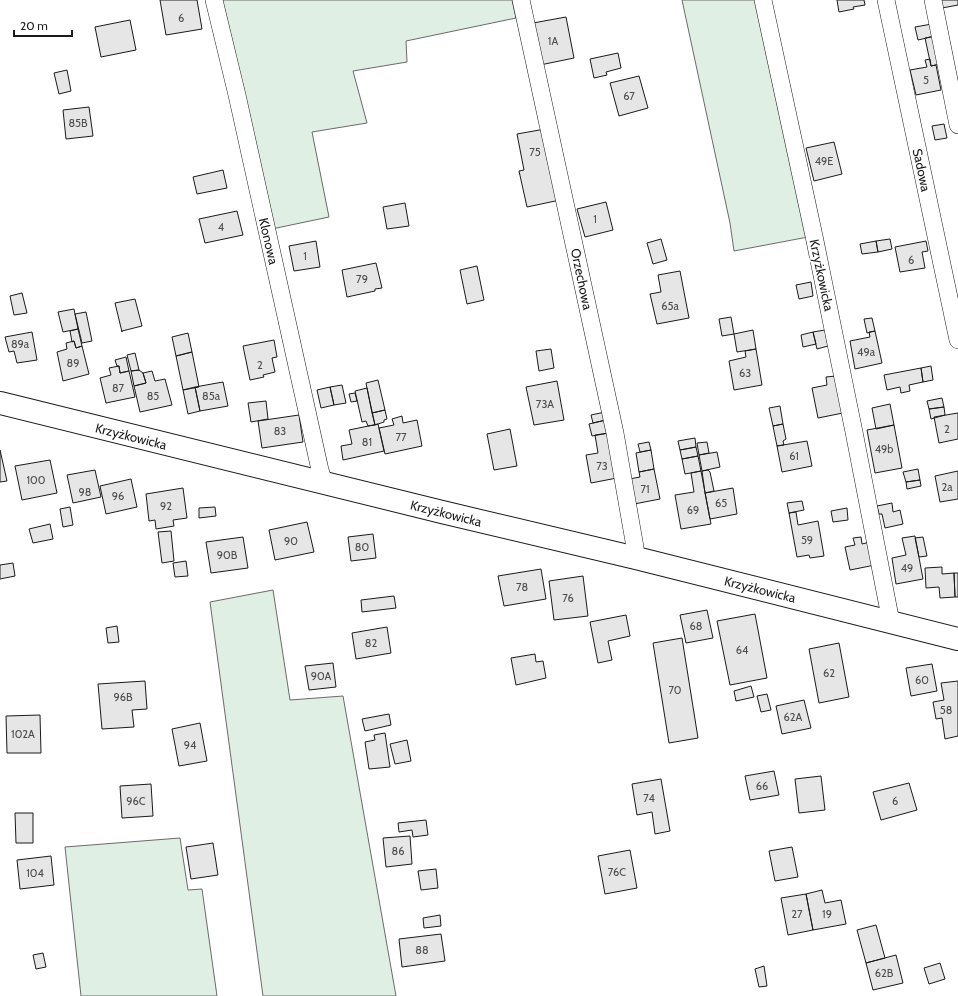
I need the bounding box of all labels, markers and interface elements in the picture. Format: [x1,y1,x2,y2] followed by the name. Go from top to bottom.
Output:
[178,11,184,25] house number: 6
[14,12,72,38] scale bar
[20,18,48,33] text: 20 m
[548,34,558,48] house number: 1A
[923,73,929,87] house number: 5
[623,89,635,103] house number: 67
[68,116,88,130] house number: 85B
[529,145,541,159] house number: 75
[910,147,935,194] street label: Sadowa
[815,154,833,168] house number: 49E
[593,212,597,226] house number: 1
[256,216,282,267] street label: Klonowa
[218,220,225,234] house number: 4
[807,238,838,313] street label: Krzyżkowicka
[568,247,596,312] street label: Orzechowa
[303,249,307,263] house number: 1
[908,253,914,267] house number: 6
[356,272,368,286] house number: 79
[661,299,679,313] house number: 65a
[11,337,30,351] house number: 89a
[857,345,876,359] house number: 49a
[67,356,79,370] house number: 89
[257,358,263,372] house number: 2
[739,366,751,380] house number: 63
[112,381,125,395] house number: 87
[147,389,159,403] house number: 85
[202,389,221,403] house number: 85a
[536,397,554,411] house number: 73A
[94,419,169,453] street label: Krzyżkowicka
[944,422,950,436] house number: 2
[274,424,286,438] house number: 83
[395,430,407,444] house number: 77
[362,435,372,449] house number: 81
[875,442,893,456] house number: 49b
[789,449,799,463] house number: 61
[596,459,608,473] house number: 73
[27,473,46,487] house number: 100
[941,480,953,494] house number: 2a
[640,482,650,496] house number: 71
[79,485,91,499] house number: 98
[112,489,124,503] house number: 96
[409,496,484,530] street label: Krzyżkowicka
[715,496,727,510] house number: 65
[160,499,172,513] house number: 92
[687,503,699,517] house number: 69
[801,533,813,547] house number: 59
[284,534,298,548] house number: 90
[355,540,369,554] house number: 80
[217,548,238,562] house number: 90B
[901,561,913,575] house number: 49
[723,572,798,606] street label: Krzyżkowicka
[516,580,528,594] house number: 78
[562,591,574,605] house number: 76
[690,619,702,633] house number: 68
[365,636,377,650] house number: 82
[736,643,749,657] house number: 64
[823,666,835,680] house number: 62
[311,669,332,683] house number: 90A
[915,673,929,687] house number: 60
[668,683,682,697] house number: 70
[113,690,133,704] house number: 96B
[940,703,952,717] house number: 58
[784,710,803,724] house number: 62A
[11,727,35,741] house number: 102A
[184,738,197,752] house number: 94
[756,779,768,793] house number: 66
[643,791,655,805] house number: 74
[126,794,146,808] house number: 96C
[892,794,898,808] house number: 6
[392,844,404,858] house number: 86
[608,865,626,879] house number: 76C
[26,866,44,880] house number: 104
[791,907,803,921] house number: 27
[822,907,832,921] house number: 19
[415,943,429,957] house number: 88
[875,966,894,980] house number: 62B

